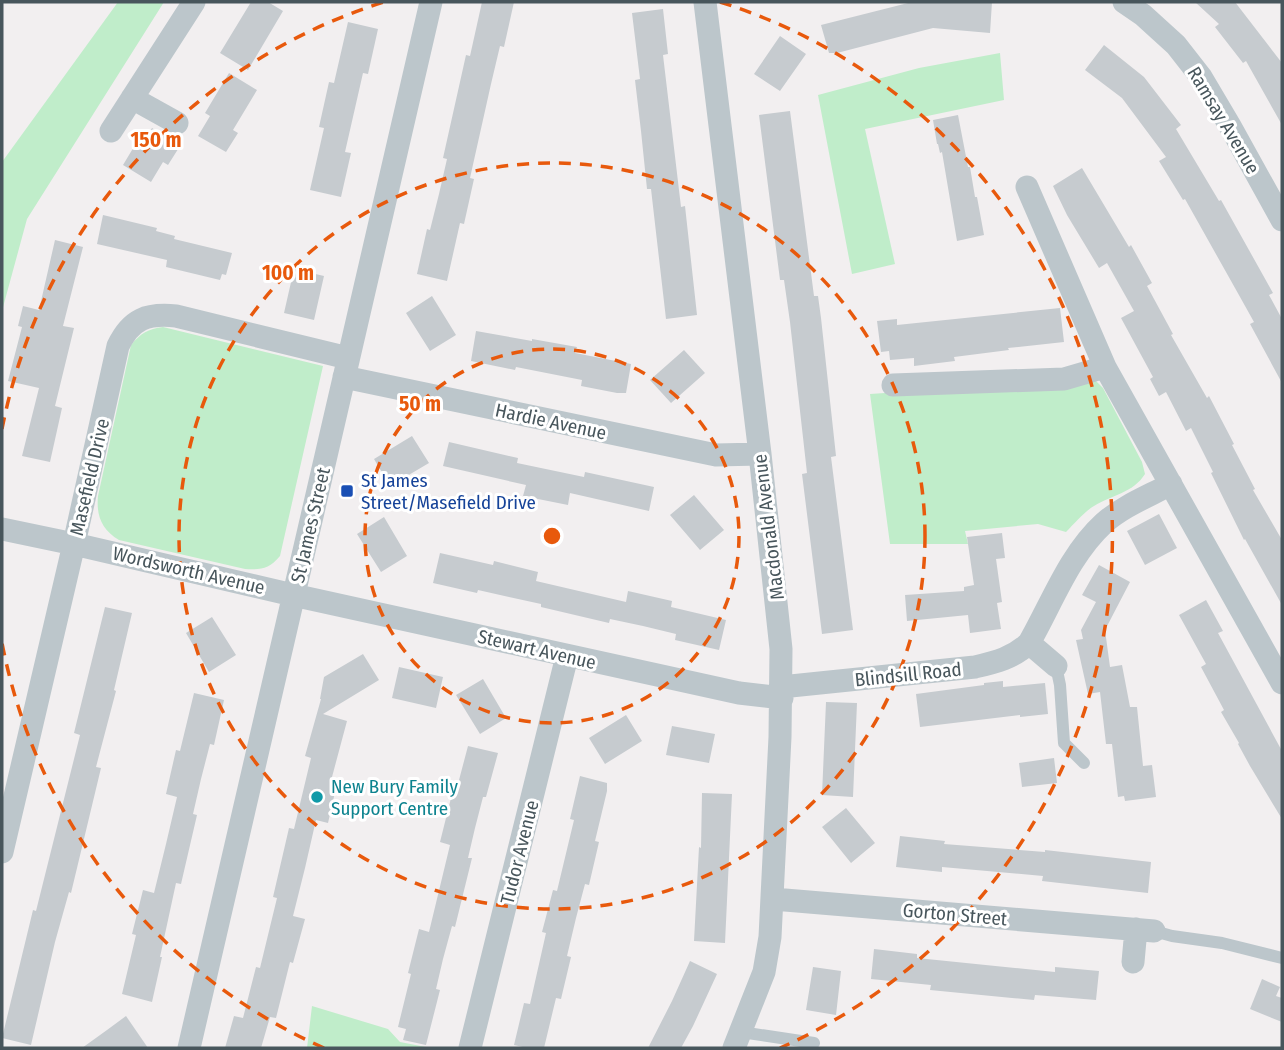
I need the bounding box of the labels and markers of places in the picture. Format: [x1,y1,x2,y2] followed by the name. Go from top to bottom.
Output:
[361,469,536,514] place label: St James Street/Masefield Drive
[339,483,355,499] marker: St James Street/Masefield Drive
[540,524,564,548] centre of rings
[331,775,458,820] place label: New Bury Family Support Centre
[309,789,325,805] marker: New Bury Family Support Centre

